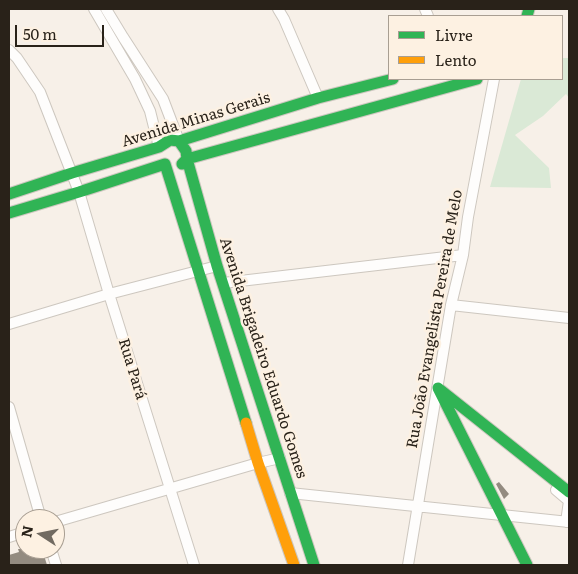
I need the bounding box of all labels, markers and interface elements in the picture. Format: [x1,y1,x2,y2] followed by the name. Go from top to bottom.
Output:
[18,15,106,47] scale bar
[388,15,563,80] legend
[23,22,57,45] text: 50 m
[435,23,473,46] text: Livre
[435,48,476,71] text: Lento
[120,89,272,151] street label: Avenida Minas Gerais
[403,188,467,450] street label: Rua João Evangelista Pereira de Melo
[215,235,311,481] street label: Avenida Brigadeiro Eduardo Gomes
[114,336,150,402] street label: Rua Pará
[15,509,65,559] north arrow
[15,524,37,539] text: N

